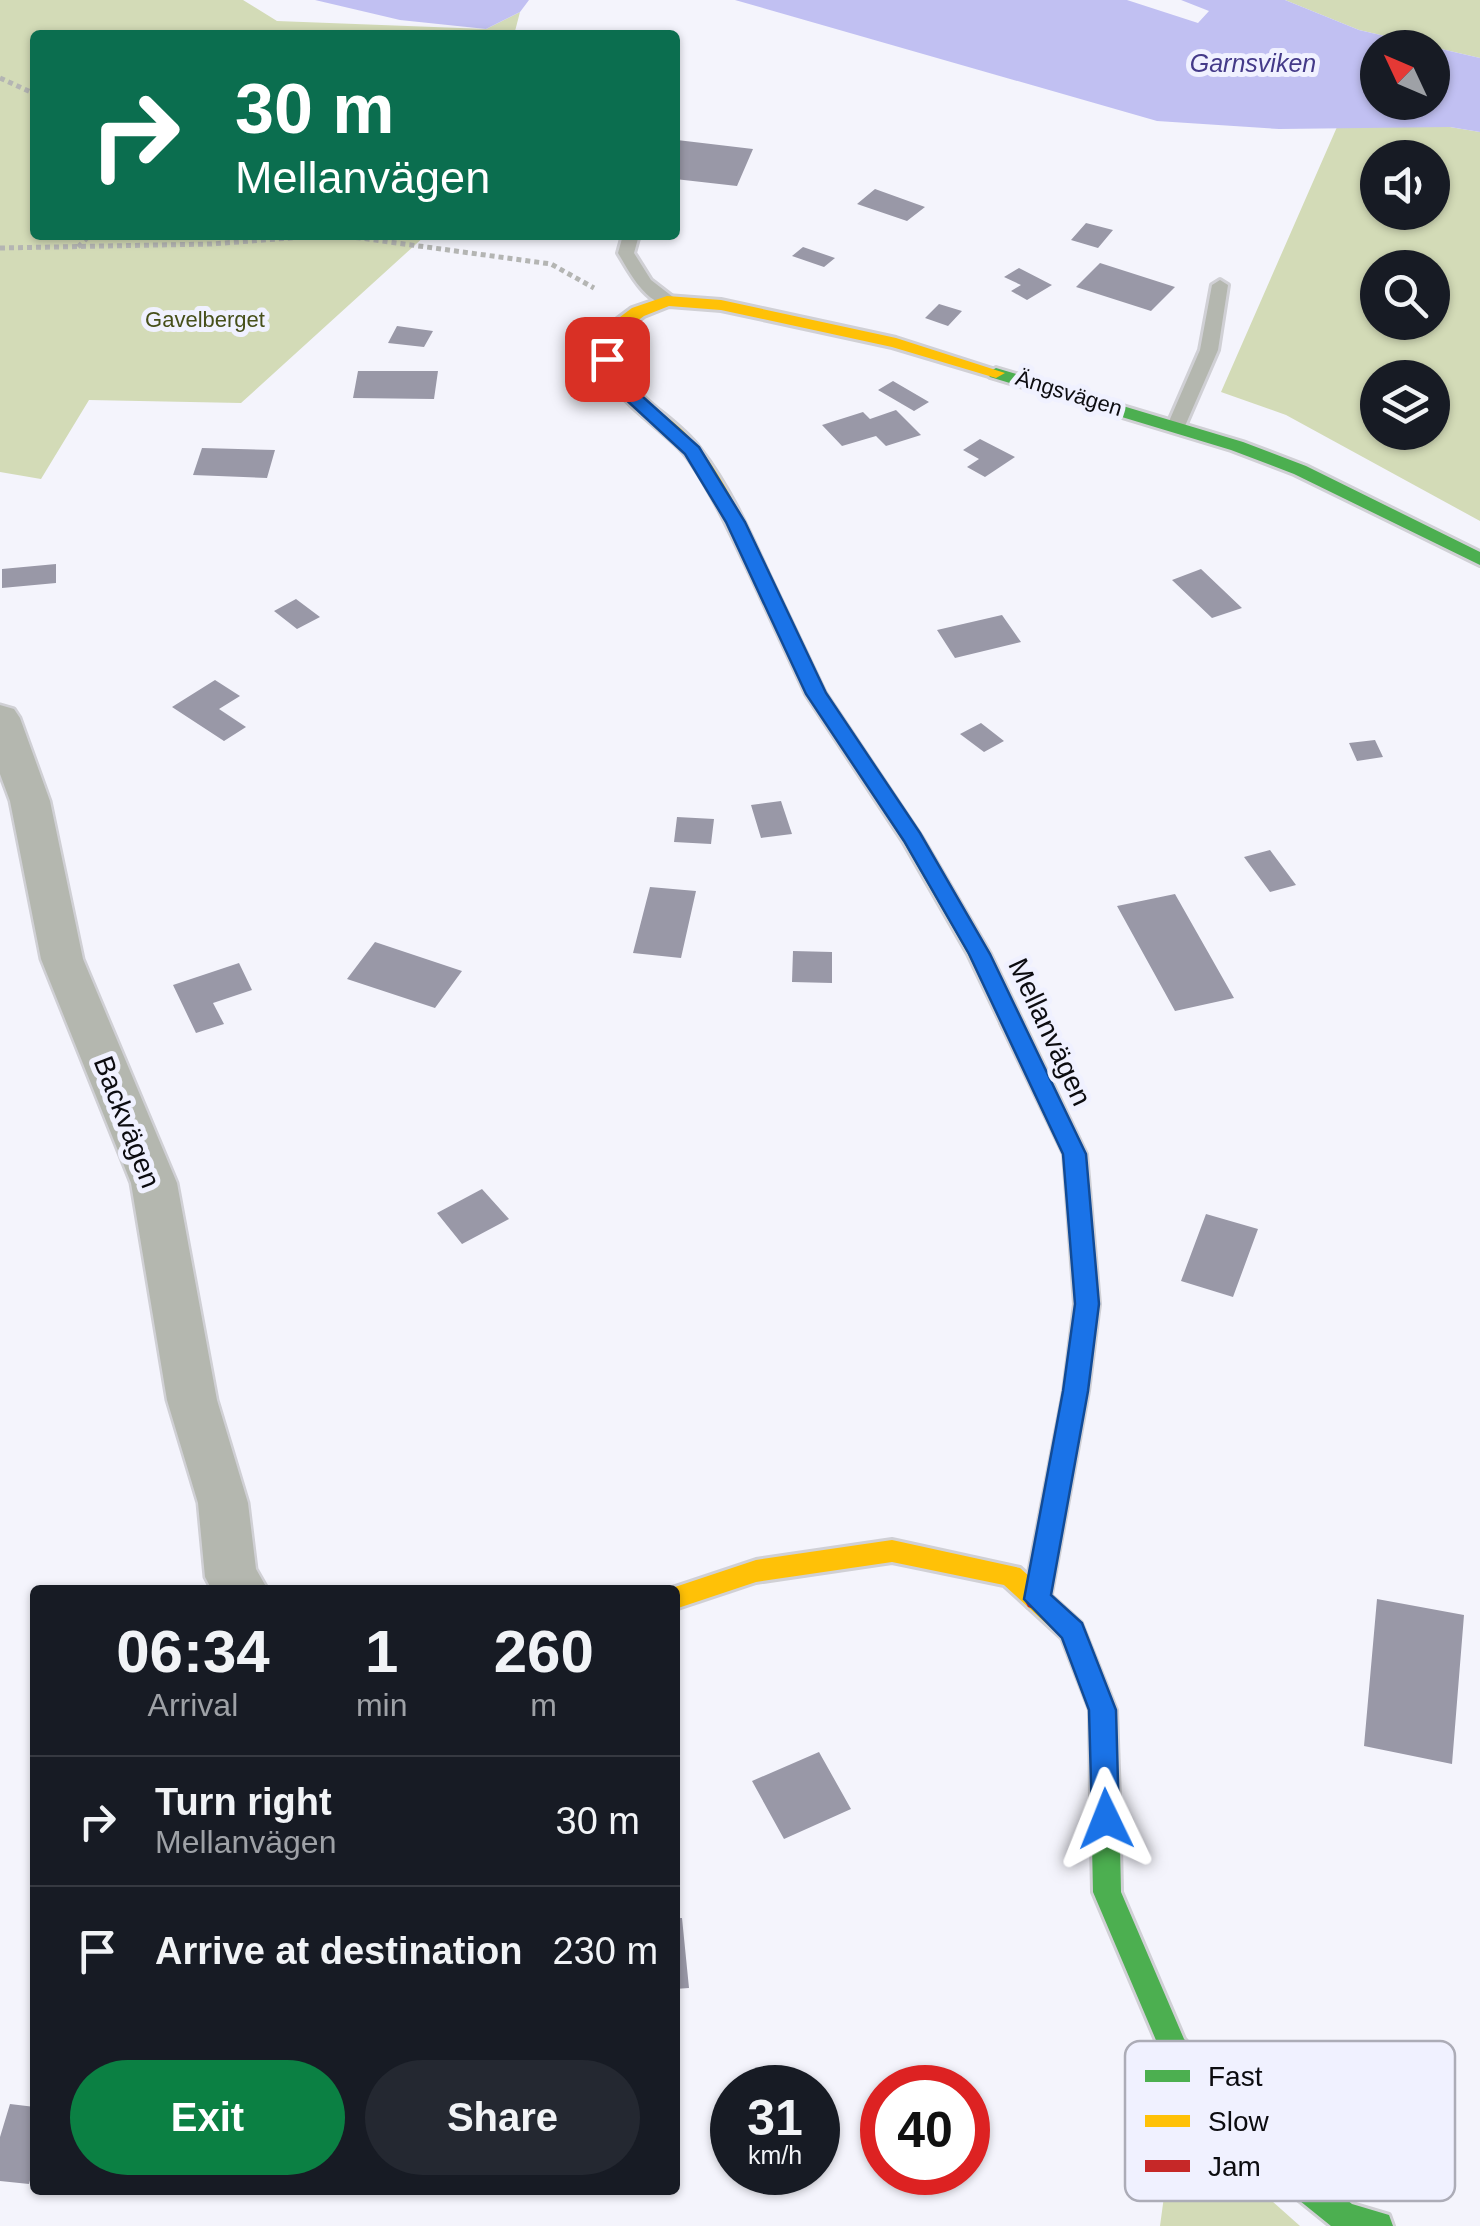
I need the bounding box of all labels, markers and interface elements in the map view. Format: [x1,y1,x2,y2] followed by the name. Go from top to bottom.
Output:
[1360,30,1450,120] north arrow
[1360,30,1450,450] map controls
[1190,49,1316,77] water label: Garnsviken
[70,70,200,200] icon: right
[235,70,395,148] text: 30 m
[1360,140,1450,230] button: sound
[235,152,490,203] text: Mellanvägen
[1360,250,1450,340] button: search
[145,307,265,332] park label: Gavelberget
[565,317,650,402] pin
[580,332,635,387] icon: arrive
[1360,360,1450,450] button: layers
[1013,365,1125,421] street label: Ängsvägen
[1002,953,1098,1111] street label: Mellanvägen
[88,1052,166,1192] street label: Backvägen
[116,1618,270,1685] text: 06:34
[365,1618,398,1685] text: 1
[494,1618,594,1685] text: 260
[148,1687,238,1723] text: Arrival
[356,1687,407,1723] text: min
[530,1687,557,1723] text: m
[1054,1767,1158,1871] position arrow
[155,1781,332,1823] text: Turn right
[70,1794,125,1849] icon: right
[556,1800,640,1842] text: 30 m
[155,1824,336,1860] text: Mellanvägen
[70,1924,125,1979] icon: arrive
[155,1930,522,1972] text: Arrive at destination
[552,1930,658,1972] text: 230 m
[1125,2041,1455,2201] legend
[70,2060,345,2175] button: Exit
[365,2060,640,2175] button: Share
[1208,2061,1263,2092] text: Fast
[860,2065,990,2195] speed limit sign: 40
[747,2090,803,2146] text: 31
[1208,2106,1269,2137] text: Slow
[748,2141,802,2169] text: km/h
[1208,2151,1261,2182] text: Jam

